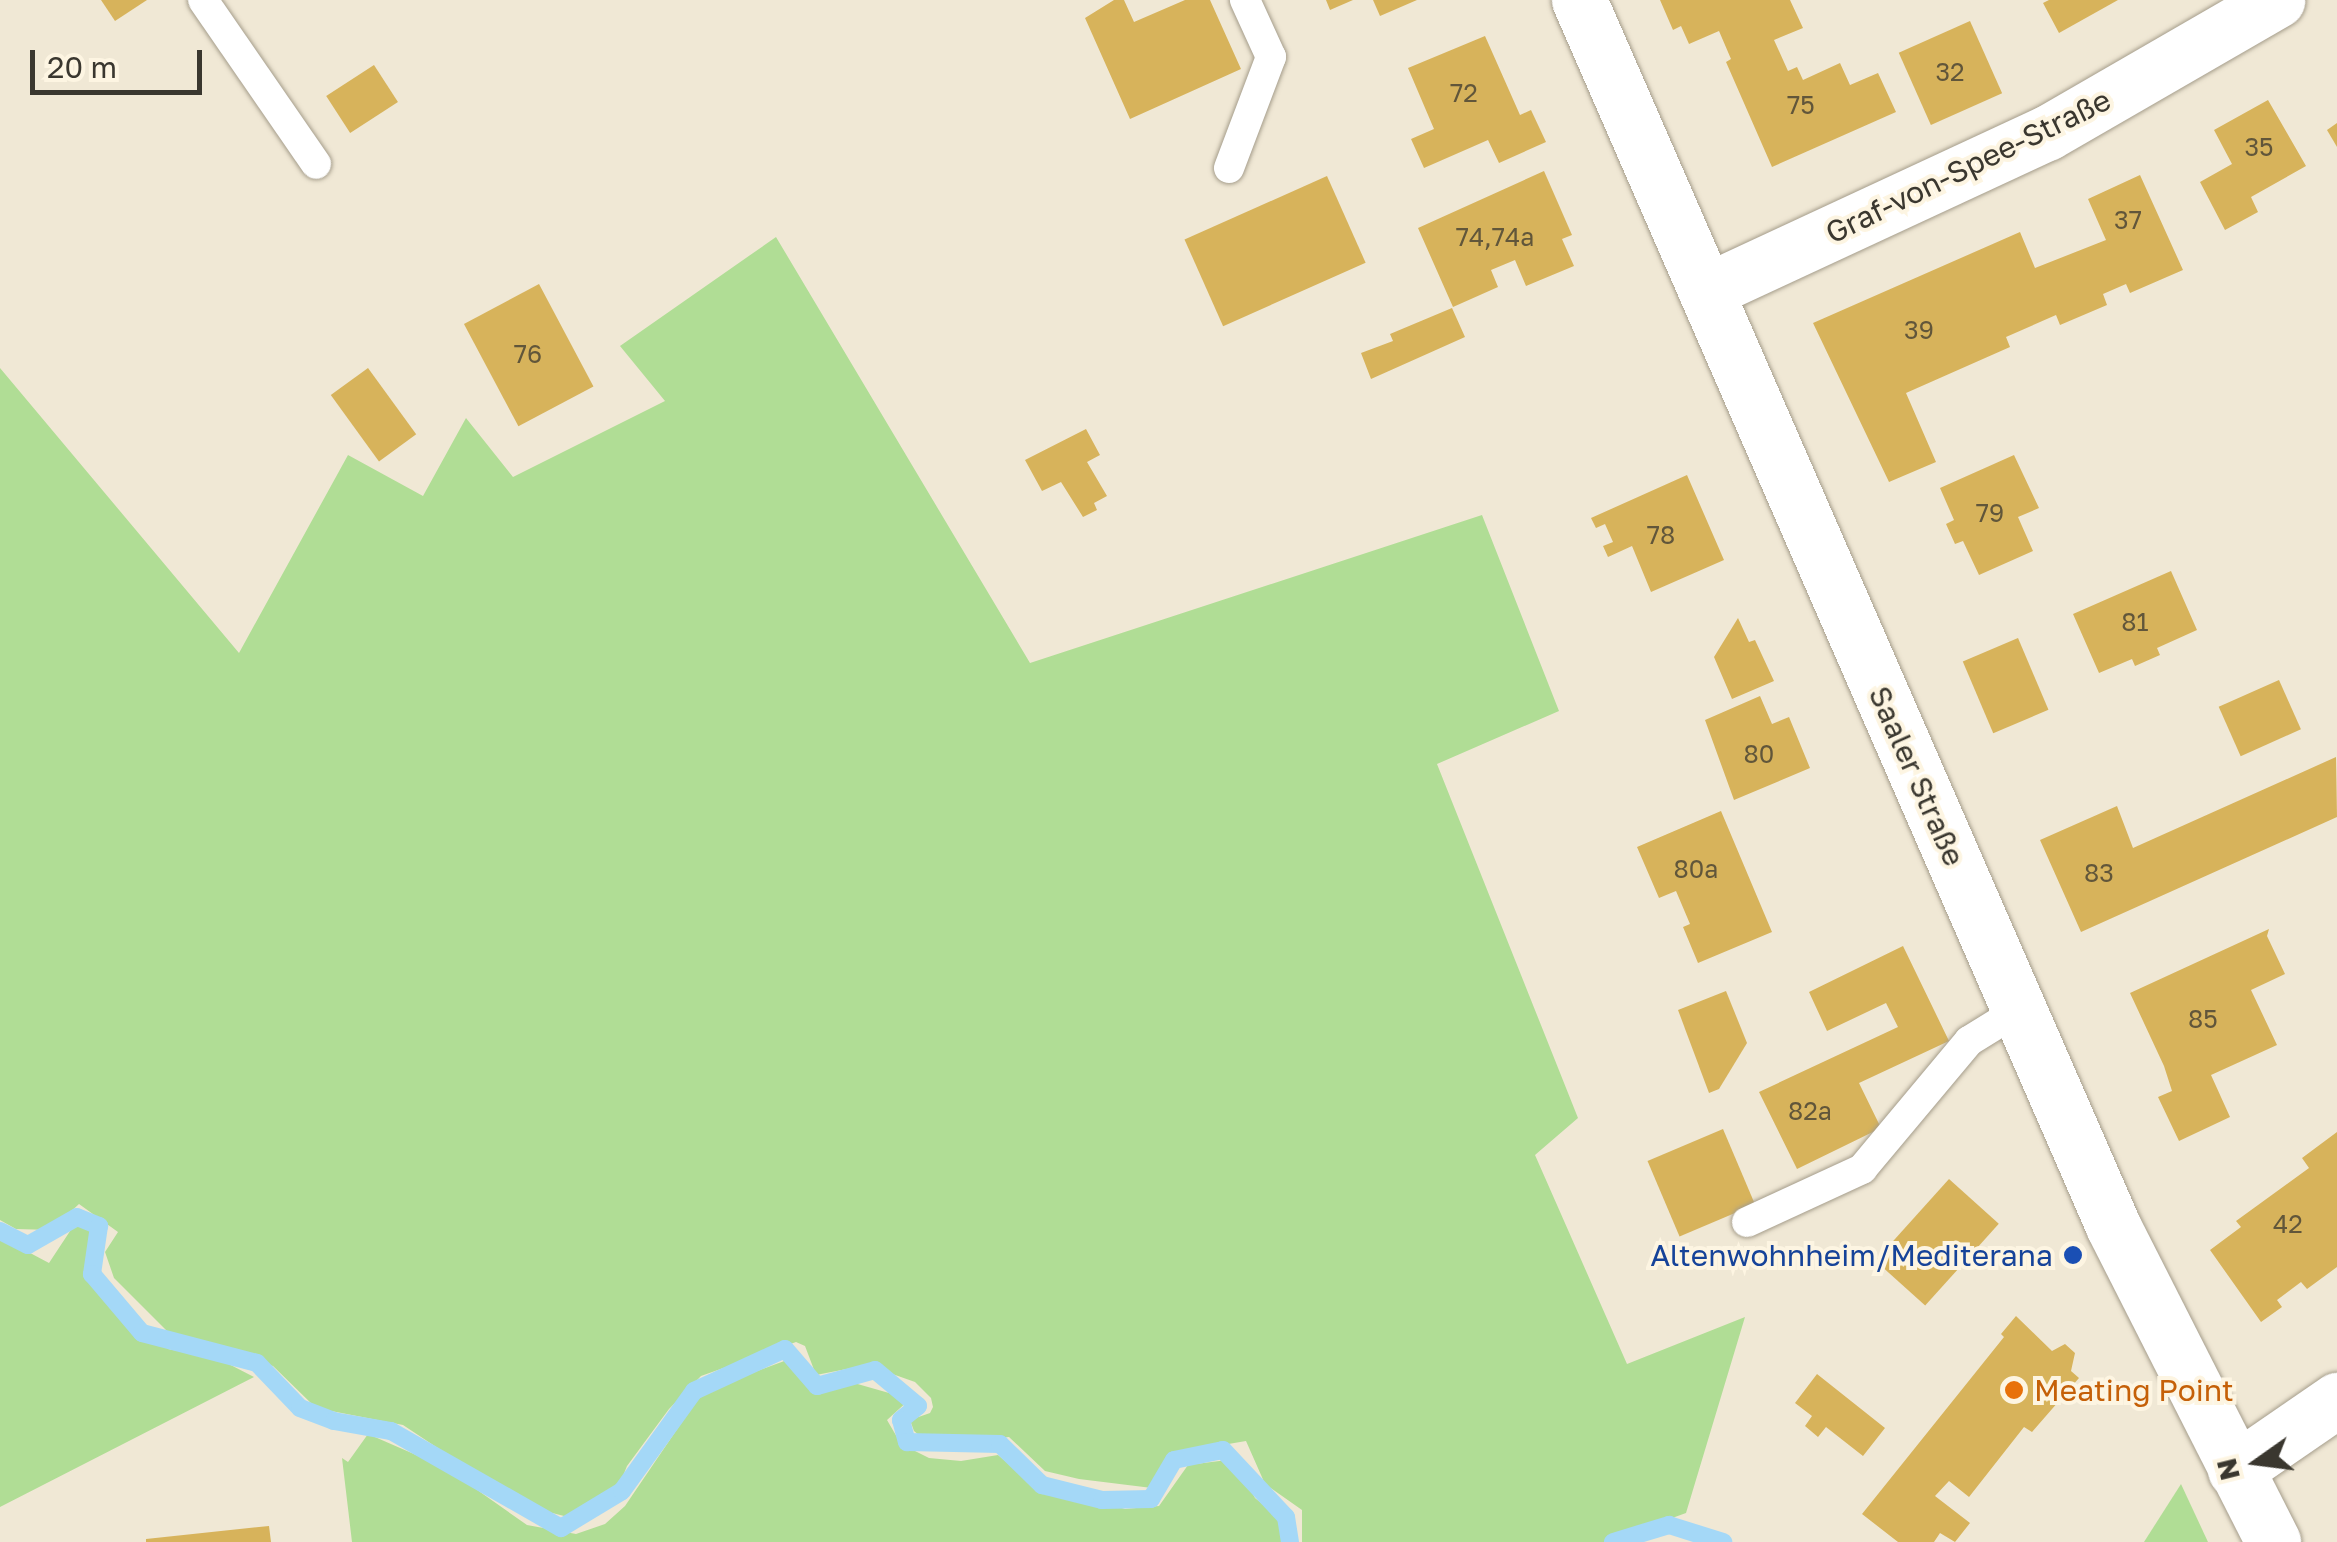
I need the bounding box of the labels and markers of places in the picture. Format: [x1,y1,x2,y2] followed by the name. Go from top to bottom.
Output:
[1650,1237,2053,1273] place label: Altenwohnheim/Mediterana
[2062,1244,2084,1266] marker: Altenwohnheim/Mediterana
[2034,1372,2234,1408] place label: Meating Point
[2003,1379,2025,1401] marker: Meating Point

